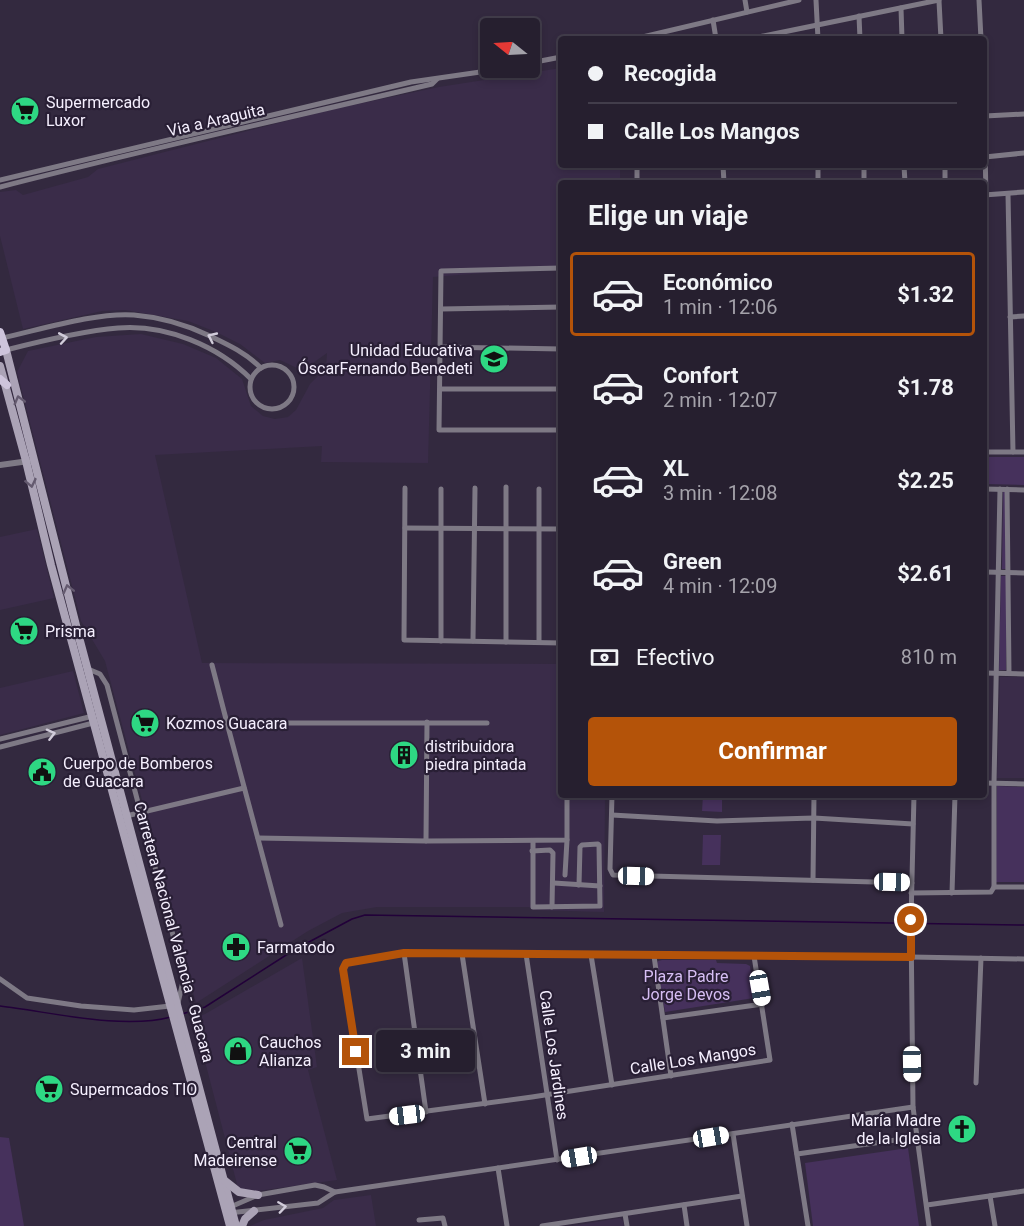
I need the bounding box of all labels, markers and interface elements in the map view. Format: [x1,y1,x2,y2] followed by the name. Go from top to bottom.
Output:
[480,18,540,78] north arrow
[480,18,540,78] map controls
[624,61,716,86] text: Recogida
[46,93,150,130] place label: Supermercado Luxor
[9,95,41,127] supermarket icon: Supermercado Luxor
[165,100,267,140] street label: Via a Araguita
[624,119,800,144] text: Calle Los Mangos
[588,200,748,232] text: Elige un viaje
[591,267,645,321] icon: car
[663,270,773,295] text: Económico
[897,282,954,307] text: $1.32
[663,295,778,319] text: 1 min · 12:06
[57,332,67,345] one-way arrow
[207,332,218,344] one-way arrow
[298,341,473,378] place label: Unidad Educativa ÓscarFernando Benedeti
[478,343,510,375] school or university icon: Unidad Educativa ÓscarFernando Benedeti
[591,360,645,414] icon: car
[663,363,738,388] text: Confort
[897,375,954,400] text: $1.78
[663,388,778,412] text: 2 min · 12:07
[14,395,27,405] one-way arrow
[591,453,645,507] icon: car
[663,456,689,481] text: XL
[897,468,954,493] text: $2.25
[24,478,37,488] one-way arrow
[663,481,778,505] text: 3 min · 12:08
[591,546,645,600] icon: car
[663,549,722,574] text: Green
[897,561,954,586] text: $2.61
[663,574,778,598] text: 4 min · 12:09
[62,584,75,594] one-way arrow
[8,615,40,647] supermarket icon: Prisma
[45,622,95,641] place label: Prisma
[588,641,621,674] icon: cash
[636,645,714,670] text: Efectivo
[901,645,957,669] text: 810 m
[129,707,161,739] supermarket icon: Kozmos Guacara
[166,714,287,733] place label: Kozmos Guacara
[588,717,957,786] button: Confirmar
[46,729,56,742] one-way arrow
[425,737,527,774] place label: distribuidora piedra pintada
[388,739,420,771] building icon: distribuidora piedra pintada
[63,754,213,791] place label: Cuerpo de Bomberos de Guacara
[26,756,58,788] public building icon: Cuerpo de Bomberos de Guacara
[130,800,218,1064] street label: Carretera Nacional Valencia - Guacara
[618,867,654,885] car
[874,873,910,891] car
[897,906,924,933] route start
[220,931,252,963] pharmacy icon: Farmatodo
[257,938,335,957] place label: Farmatodo
[642,967,730,1004] park label: Plaza Padre Jorge Devos
[748,969,772,1007] car
[536,989,572,1121] street label: Calle Los Jardines
[377,1031,476,1073] callout: 3 min
[259,1033,322,1070] place label: Cauchos Alianza
[222,1035,254,1067] shop icon: Cauchos Alianza
[342,1038,369,1065] route end
[400,1039,451,1063] text: 3 min
[629,1040,757,1078] street label: Calle Los Mangos
[903,1046,921,1082] car
[33,1073,65,1105] supermarket icon: Supermcados TIO
[70,1080,197,1099] place label: Supermcados TIO
[388,1104,426,1126] car
[851,1111,941,1148] place label: María Madre de la Iglesia
[946,1113,978,1145] church icon: María Madre de la Iglesia
[692,1125,730,1149] car
[194,1133,277,1170] place label: Central Madeirense
[282,1135,314,1167] supermarket icon: Central Madeirense
[560,1145,598,1169] car
[278,1202,287,1214] one-way arrow

